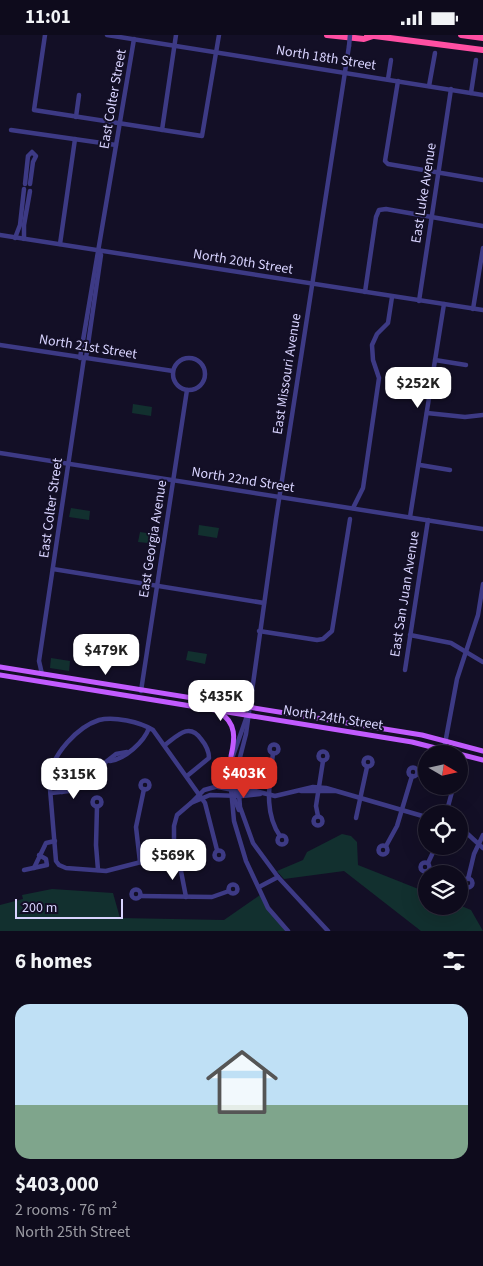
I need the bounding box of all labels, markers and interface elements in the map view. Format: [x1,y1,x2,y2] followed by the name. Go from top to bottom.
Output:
[25,4,71,31] text: 11:01
[275,40,378,76] street label: North 18th Street
[94,47,132,150] street label: East Colter Street
[406,141,442,245] street label: East Luke Avenue
[192,244,295,280] street label: North 20th Street
[268,312,306,436] street label: East Missouri Avenue
[38,329,139,365] street label: North 21st Street
[383,367,453,409] pin: $252K
[396,372,440,394] text: $252K
[34,456,68,559] street label: East Colter Street
[190,462,296,498] street label: North 22nd Street
[134,479,172,599] street label: East Georgia Avenue
[385,529,425,659] street label: East San Juan Avenue
[71,633,141,676] pin: $479K
[84,639,128,661] text: $479K
[186,679,256,722] pin: $435K
[199,685,243,707] text: $435K
[282,700,385,736] street label: North 24th Street
[418,745,468,795] north arrow
[418,745,468,915] map controls
[39,757,109,800] pin: $315K
[209,757,279,799] pin: $403K
[222,762,266,784] text: $403K
[52,763,96,785] text: $315K
[418,805,468,855] button: locate
[138,839,208,881] pin: $569K
[151,844,195,866] text: $569K
[418,865,468,915] button: layers
[15,896,122,919] scale bar
[22,898,57,918] text: 200 m
[15,946,92,976] text: 6 homes
[440,947,468,975] icon: filters
[197,1037,287,1127] icon: home
[15,1169,99,1199] text: $403,000
[15,1199,117,1221] text: 2 rooms · 76 m²
[15,1221,130,1243] text: North 25th Street

